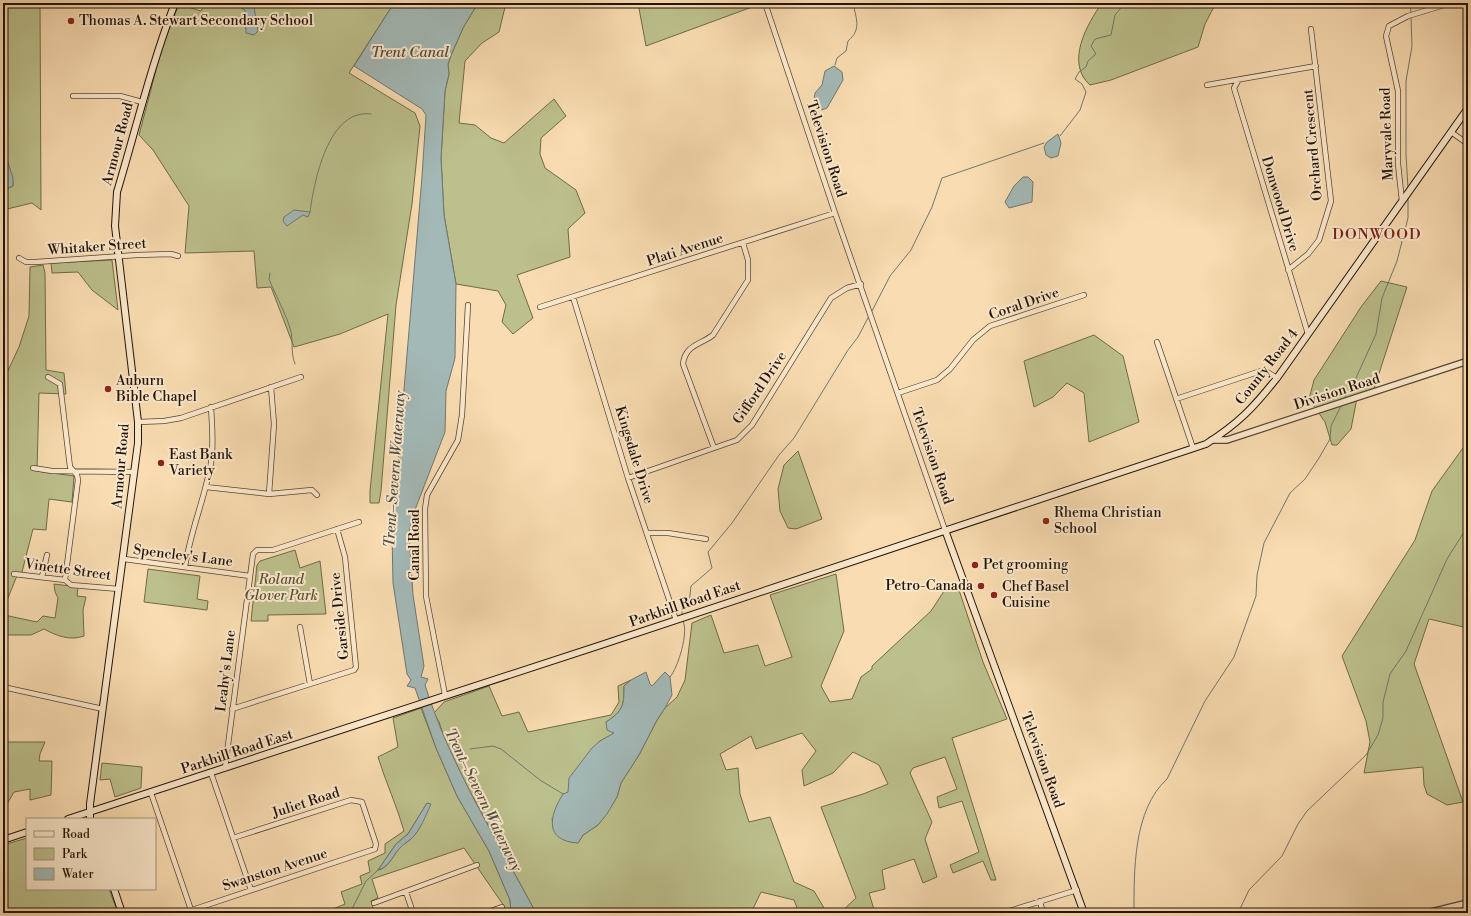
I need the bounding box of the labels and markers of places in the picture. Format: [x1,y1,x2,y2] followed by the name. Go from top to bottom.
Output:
[79,12,313,30] place label: Thomas A. Stewart Secondary School
[66,16,76,26] marker: Thomas A. Stewart Secondary School
[115,372,197,406] place label: Auburn Bible Chapel
[103,384,113,394] marker: Auburn Bible Chapel
[168,446,233,480] place label: East Bank Variety
[156,458,166,468] marker: East Bank Variety
[1054,504,1162,538] place label: Rhema Christian School
[1041,516,1051,526] marker: Rhema Christian School
[983,556,1069,574] place label: Pet grooming
[970,560,980,570] marker: Pet grooming
[886,577,974,595] place label: Petro-Canada
[1002,578,1069,612] place label: Chef Basel Cuisine
[976,581,986,591] marker: Petro-Canada
[989,590,999,600] marker: Chef Basel Cuisine

